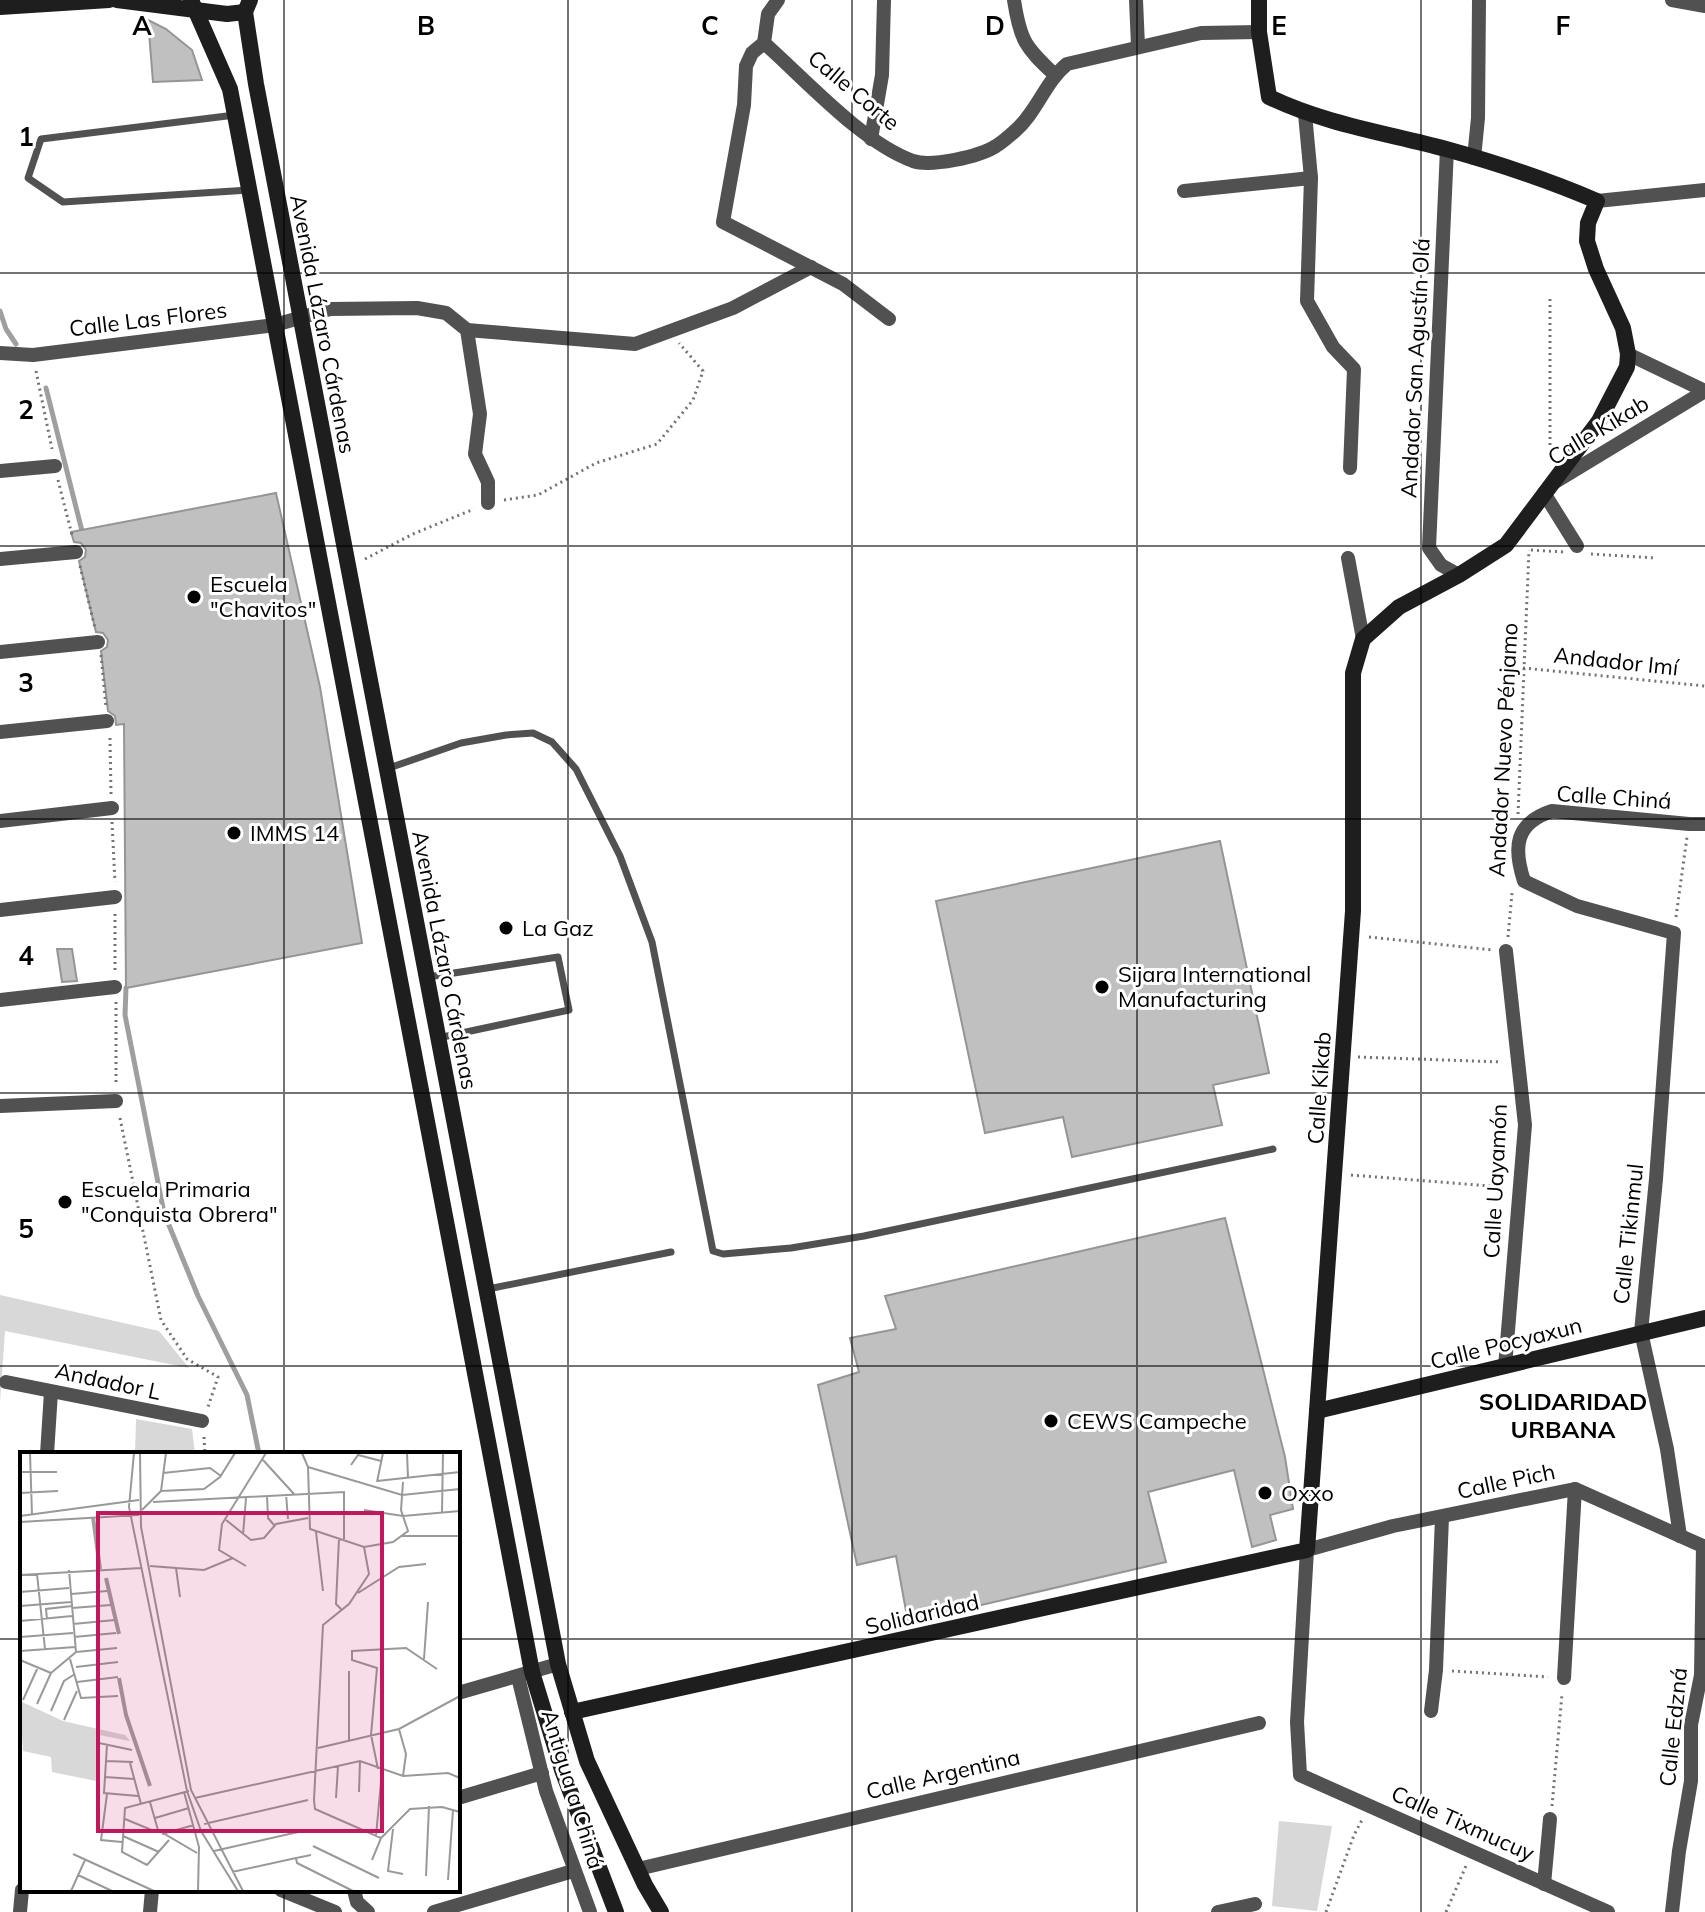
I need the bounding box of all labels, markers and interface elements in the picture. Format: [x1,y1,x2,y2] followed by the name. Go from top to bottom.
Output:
[132,9,152,42] text: A
[417,9,435,42] text: B
[701,9,719,42] text: C
[985,9,1005,42] text: D
[1271,9,1287,42] text: E
[1556,9,1571,42] text: F
[802,44,906,136] street label: Calle Corte
[18,120,34,153] text: 1
[284,192,362,456] street label: Avenida Lázaro Cárdenas
[1394,237,1436,499] street label: Andador San Agustín Olá
[67,295,229,343] street label: Calle Las Flores
[1542,389,1654,471] street label: Calle Kikab
[18,393,34,426] text: 2
[210,570,316,623] place label: Escuela "Chavitos"
[185,588,203,606] marker: Escuela "Chavitos"
[1482,622,1524,878] street label: Andador Nuevo Pénjamo
[1552,641,1681,682] street label: Andador Imí
[18,666,34,699] text: 3
[1555,779,1673,815] street label: Calle Chiná
[250,819,339,847] place label: IMMS 14
[225,824,243,842] marker: IMMS 14
[406,828,484,1092] street label: Avenida Lázaro Cárdenas
[522,914,594,942] place label: La Gaz
[497,919,515,937] marker: La Gaz
[18,939,34,972] text: 4
[1118,960,1311,1013] place label: Sijara International Manufacturing
[1093,978,1111,996] marker: Sijara International Manufacturing
[1301,1031,1337,1145] street label: Calle Kikab
[1477,1103,1513,1259] street label: Calle Uayamón
[1607,1162,1649,1306] street label: Calle Tikinmul
[81,1175,278,1228] place label: Escuela Primaria "Conquista Obrera"
[56,1193,74,1211] marker: Escuela Primaria "Conquista Obrera"
[18,1212,34,1245] text: 5
[1427,1311,1585,1375] street label: Calle Pocyaxun
[53,1356,163,1406] street label: Andador L
[1479,1386,1647,1444] district label: SOLIDARIDAD URBANA
[1067,1407,1247,1435] place label: CEWS Campeche
[1042,1412,1060,1430] marker: CEWS Campeche
[20,1452,460,1892] inset map
[1454,1457,1558,1505] street label: Calle Pich
[1281,1479,1334,1507] place label: Oxxo
[1256,1484,1274,1502] marker: Oxxo
[862,1587,982,1641] street label: Solidaridad
[1653,1666,1693,1788] street label: Calle Edzná
[535,1706,611,1872] street label: Antigua a Chiná
[863,1743,1023,1805] street label: Calle Argentina
[1387,1779,1539,1867] street label: Calle Tixmucuy

